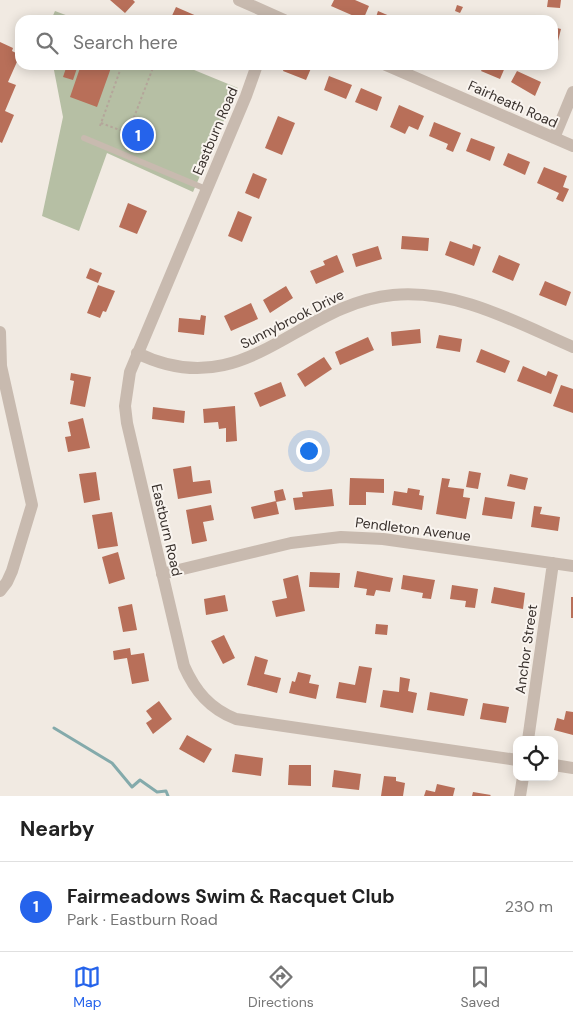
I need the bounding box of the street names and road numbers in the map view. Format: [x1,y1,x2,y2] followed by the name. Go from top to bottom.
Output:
[465,76,561,132] street label: Fairheath Road
[188,84,242,178] street label: Eastburn Road
[237,285,347,353] street label: Sunnybrook Drive
[148,482,186,578] street label: Eastburn Road
[354,513,472,545] street label: Pendleton Avenue
[511,603,541,695] street label: Anchor Street

